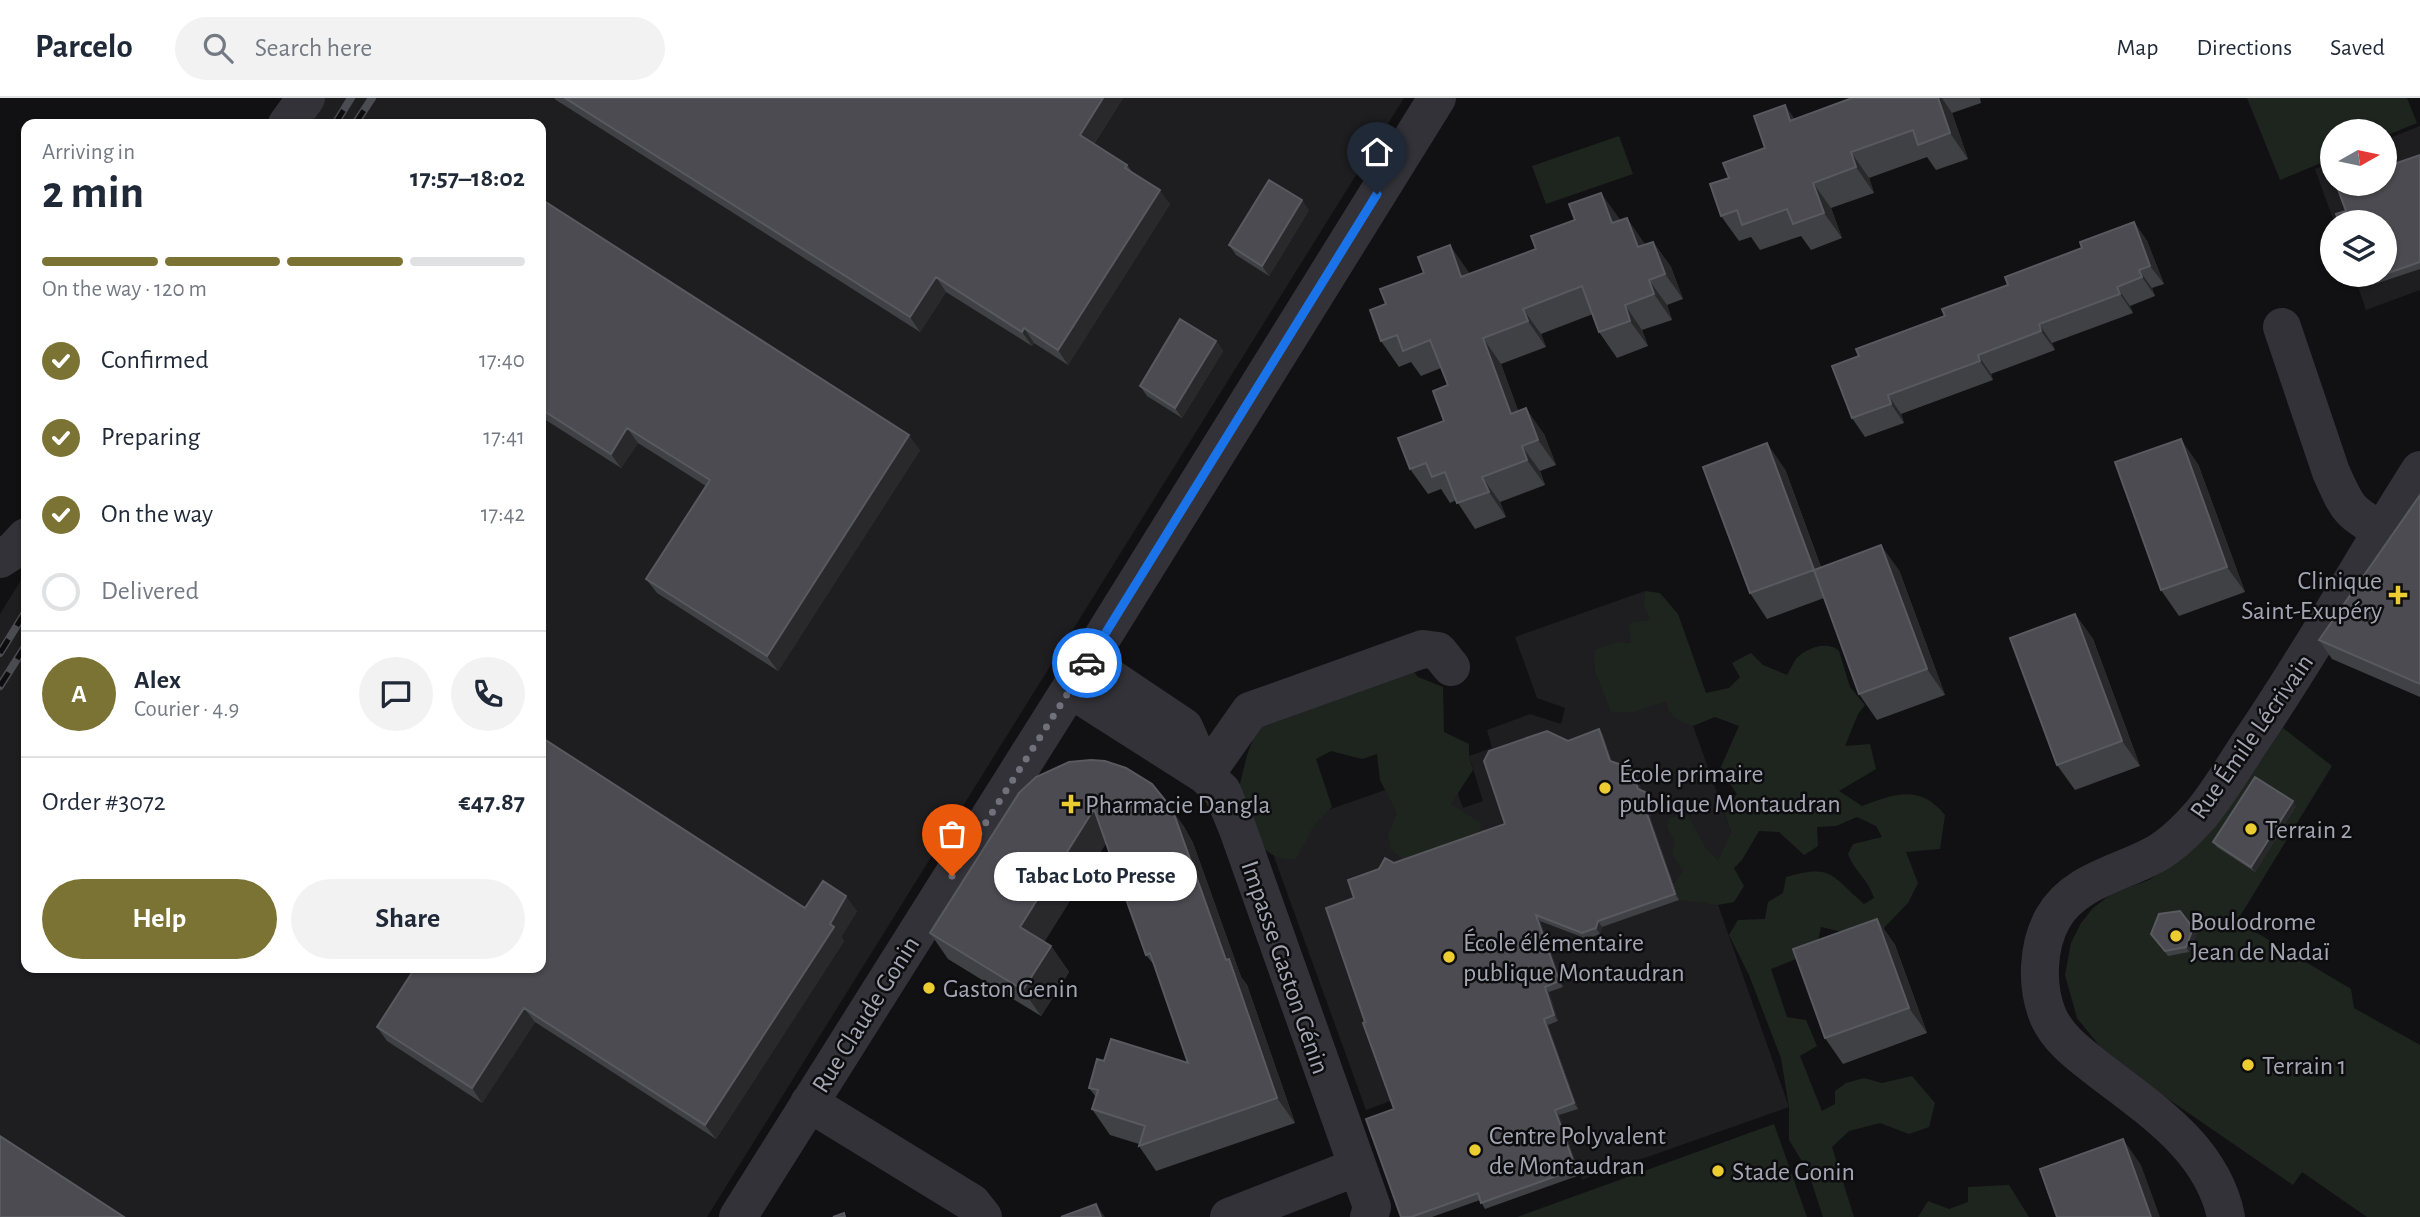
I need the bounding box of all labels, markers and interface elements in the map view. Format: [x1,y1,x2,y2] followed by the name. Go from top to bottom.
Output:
[175,17,665,80] search box
[199,29,237,67] icon: search
[35,31,133,64] text: Parcelo
[255,35,372,61] text: Search here
[2116,36,2158,60] text: Map
[2196,36,2292,60] text: Directions
[2330,36,2385,60] text: Saved
[2320,119,2398,196] north arrow
[2320,119,2397,287] map controls
[1347,122,1407,194] pin
[1358,133,1396,171] icon: home
[42,141,135,164] text: Arriving in
[410,165,525,191] text: 17:57–18:02
[42,170,144,216] text: 2 min
[2320,210,2397,287] button: layers
[42,278,207,301] text: On the way · 120 m
[42,342,80,380] icon: check
[101,347,209,373] text: Confirmed
[479,349,525,372] text: 17:40
[42,419,80,457] icon: check
[101,424,200,450] text: Preparing
[483,426,525,449] text: 17:41
[42,496,80,534] icon: check
[101,501,213,527] text: On the way
[481,503,525,526] text: 17:42
[2241,568,2382,624] place label: Clinique Saint-Exupéry
[101,578,199,604] text: Delivered
[2388,585,2408,605] marker: Clinique Saint-Exupéry
[1052,628,1122,698] courier
[1068,644,1106,682] icon: car
[2184,648,2318,824] street label: Rue Émile Lécrivain
[359,657,433,731] button: chat
[451,657,525,731] button: phone
[134,667,181,693] text: Alex
[71,681,87,707] text: A
[134,698,239,721] text: Courier · 4.9
[1619,759,1841,817] place label: École primaire publique Montaudran
[1597,780,1613,796] marker: École primaire publique Montaudran
[42,789,166,815] text: Order #3072
[459,789,525,815] text: €47.87
[1085,792,1271,818] place label: Pharmacie Dangla
[1063,796,1079,812] marker: Pharmacie Dangla
[922,804,982,876] pin
[933,815,971,853] icon: bag
[2265,817,2353,843] place label: Terrain 2
[2243,821,2259,837] marker: Terrain 2
[994,852,1197,900] callout: Tabac Loto Presse
[1236,857,1334,1077] street label: Impasse Gaston Génin
[1015,865,1176,888] text: Tabac Loto Presse
[42,879,277,959] button: Help
[291,879,525,959] button: Share
[2190,909,2330,965] place label: Boulodrome Jean de Nadaï
[1463,928,1685,986] place label: École élémentaire publique Montaudran
[2168,928,2184,944] marker: Boulodrome Jean de Nadaï
[807,932,924,1097] street label: Rue Claude Gonin
[1441,949,1457,965] marker: École élémentaire publique Montaudran
[943,976,1078,1002] place label: Gaston Genin
[921,980,937,996] marker: Gaston Genin
[2262,1053,2347,1079] place label: Terrain 1
[2240,1057,2256,1073] marker: Terrain 1
[1489,1123,1666,1179] place label: Centre Polyvalent de Montaudran
[1467,1142,1483,1158] marker: Centre Polyvalent de Montaudran
[1732,1159,1855,1185] place label: Stade Gonin
[1710,1163,1726,1179] marker: Stade Gonin

